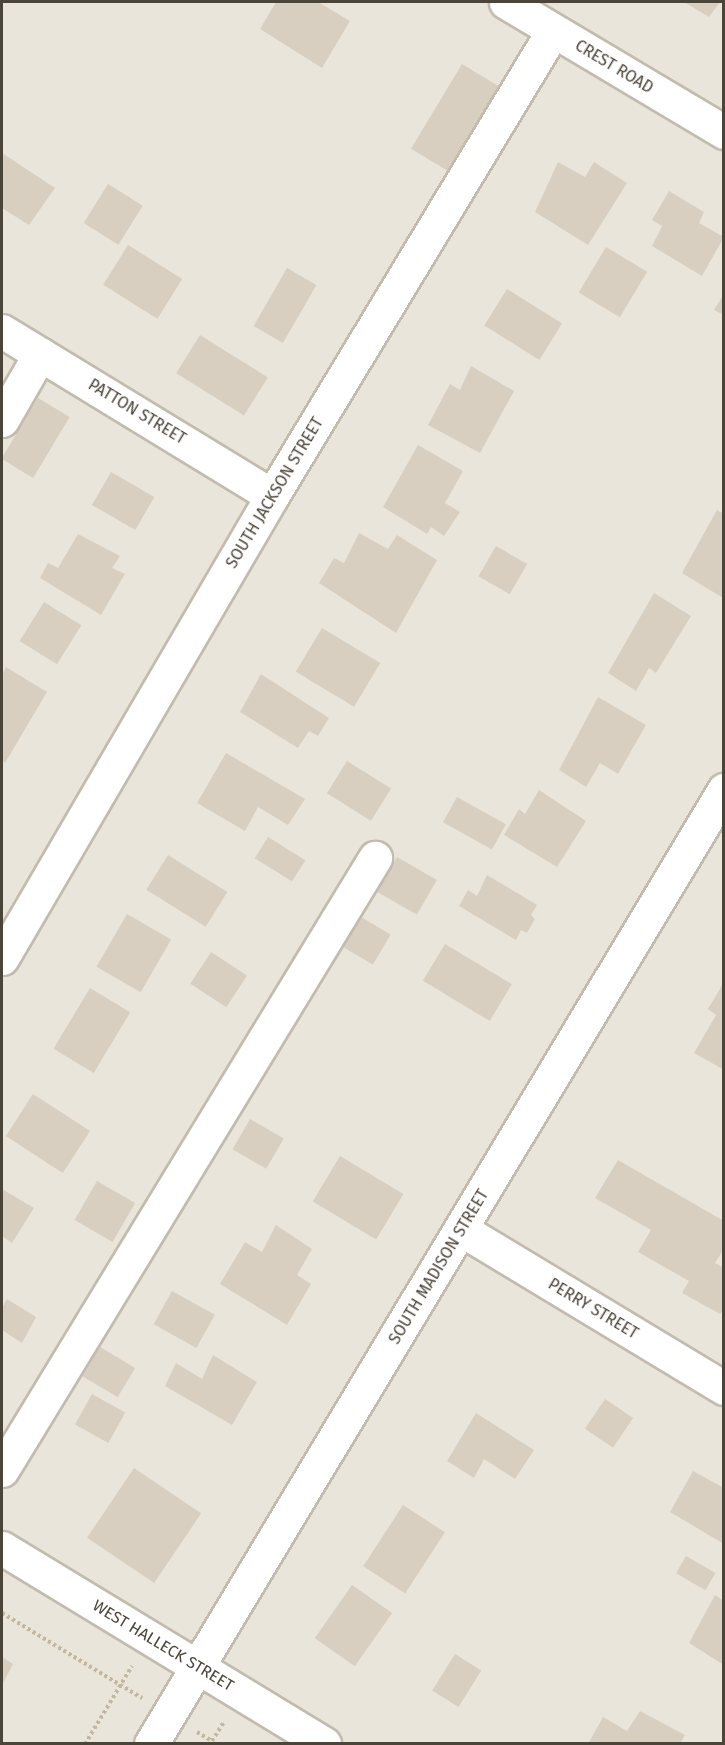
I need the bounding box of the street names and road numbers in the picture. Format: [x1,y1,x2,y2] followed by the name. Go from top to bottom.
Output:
[571,36,657,98] street label: CREST ROAD
[85,375,189,449] street label: PATTON STREET
[222,414,328,572] street label: SOUTH JACKSON STREET
[385,1186,493,1348] street label: SOUTH MADISON STREET
[545,1275,641,1343] street label: PERRY STREET
[89,1596,237,1696] street label: WEST HALLECK STREET

